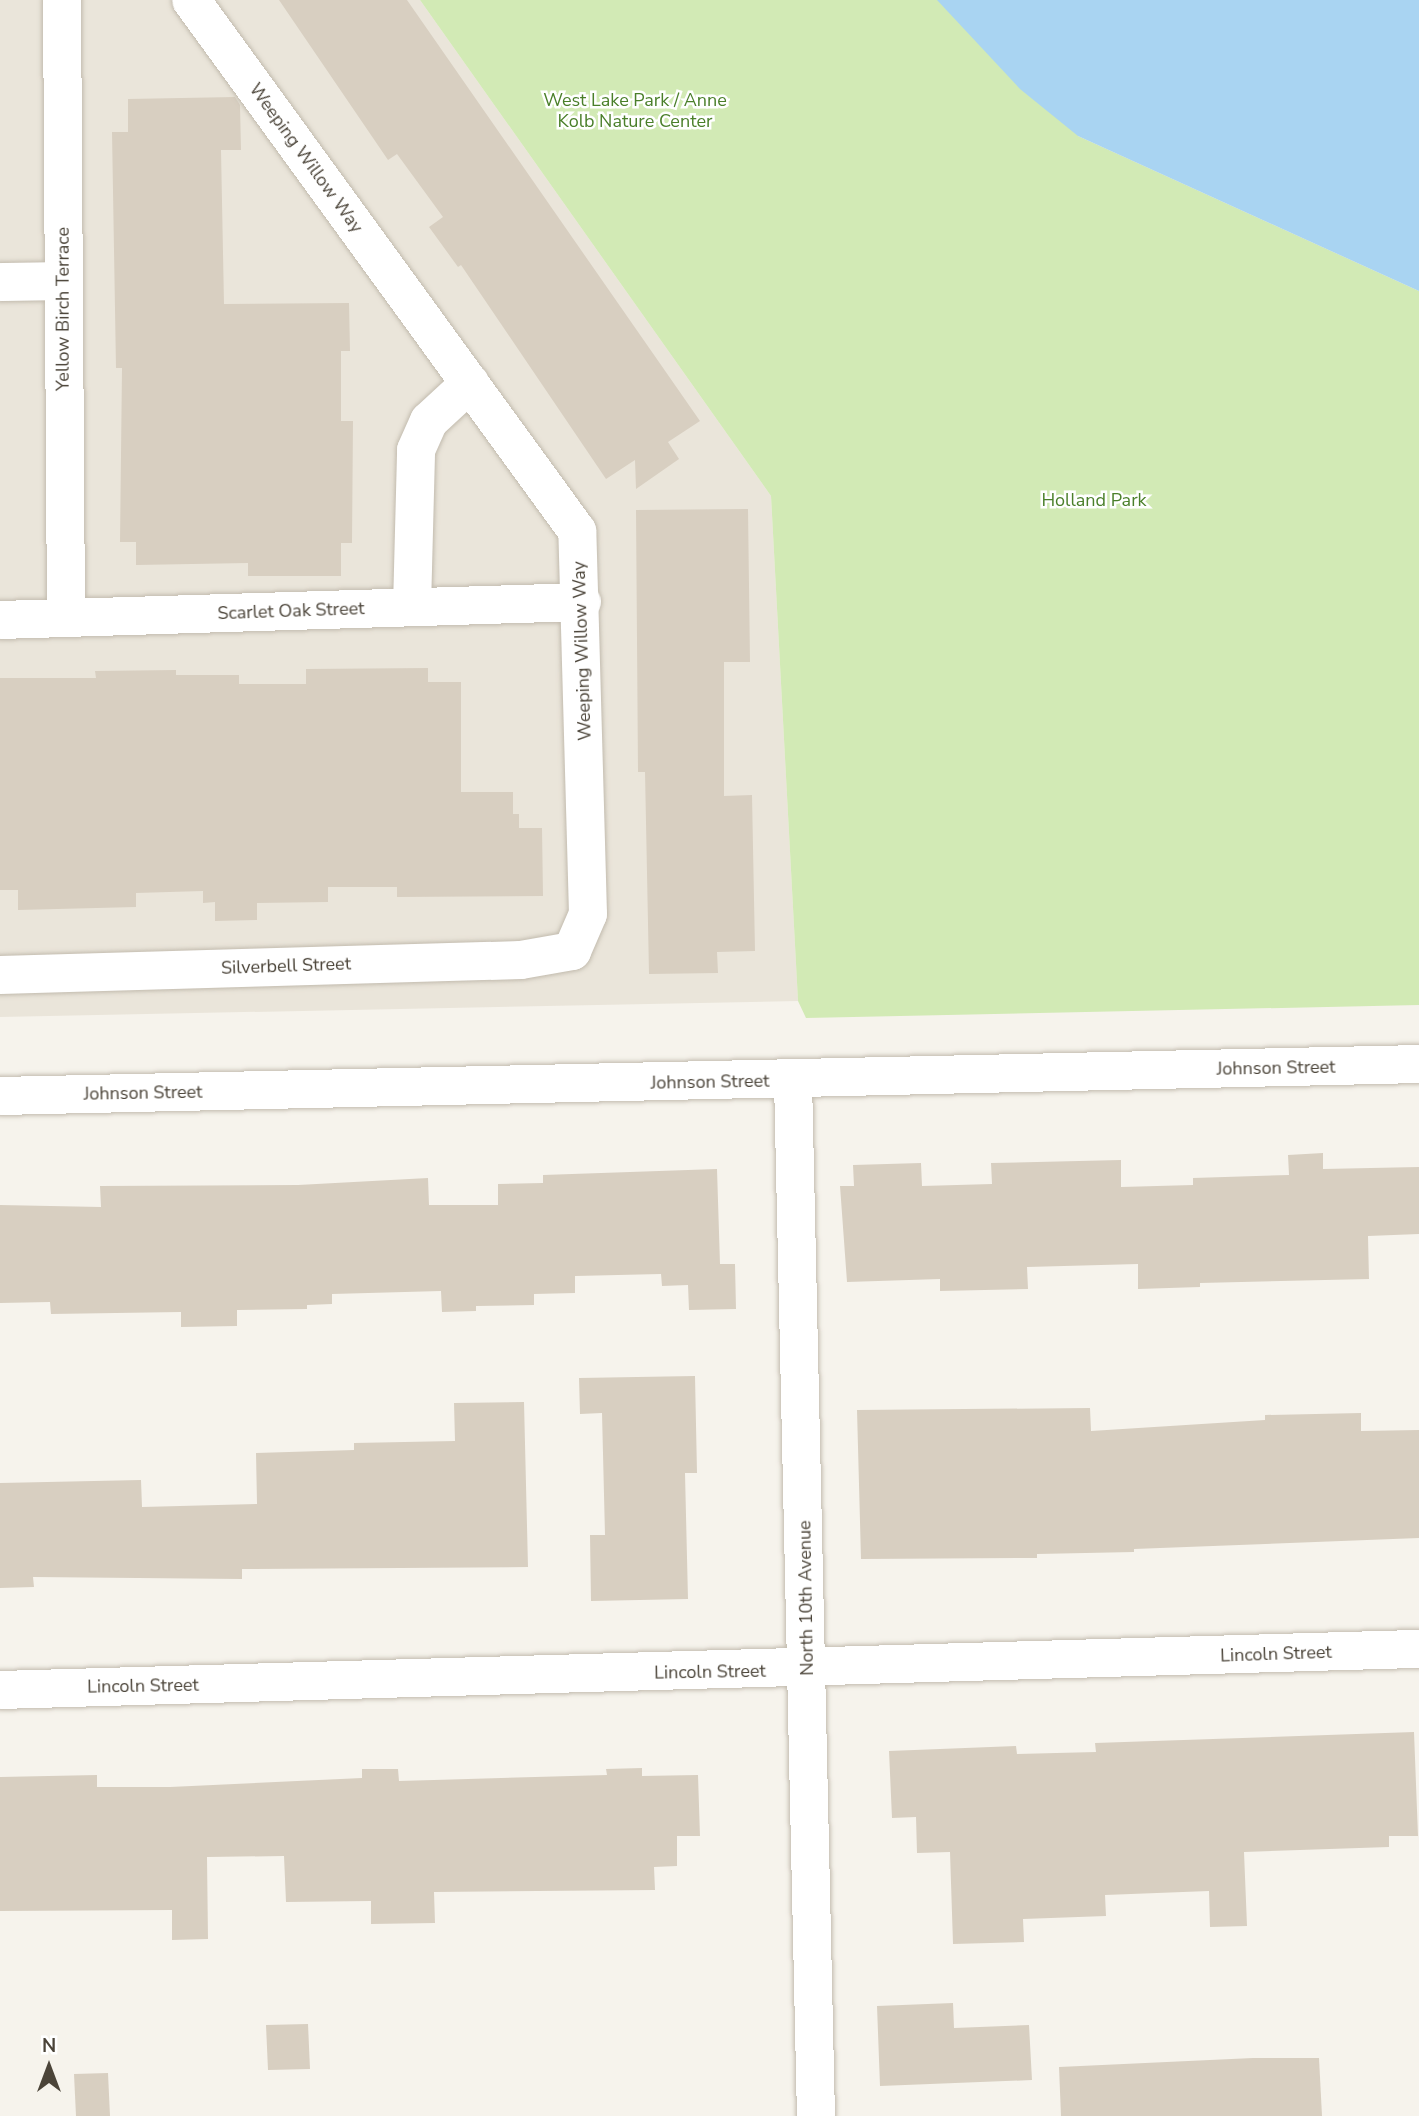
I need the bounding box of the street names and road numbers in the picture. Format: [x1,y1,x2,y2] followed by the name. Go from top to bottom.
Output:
[244,79,368,237] street label: Weeping Willow Way
[52,227,74,391] street label: Yellow Birch Terrace
[568,561,596,741] street label: Weeping Willow Way
[217,598,365,624] street label: Scarlet Oak Street
[221,953,351,979] street label: Silverbell Street
[1216,1056,1336,1080] street label: Johnson Street
[650,1070,770,1094] street label: Johnson Street
[83,1081,203,1105] street label: Johnson Street
[794,1520,818,1676] street label: North 10th Avenue
[1220,1641,1332,1667] street label: Lincoln Street
[654,1660,766,1684] street label: Lincoln Street
[87,1674,199,1698] street label: Lincoln Street

